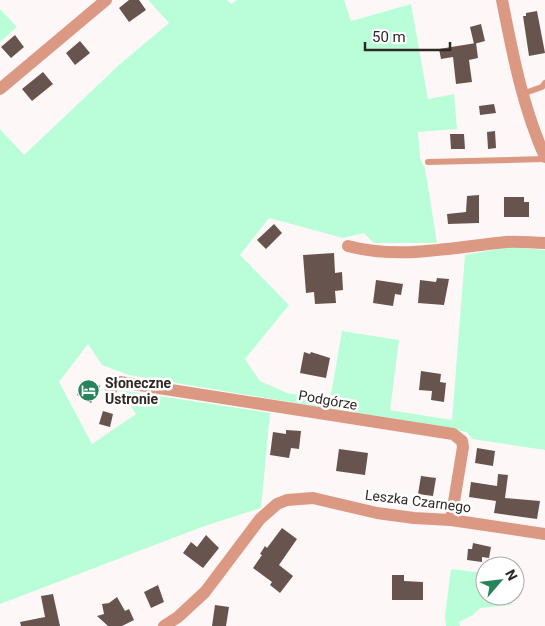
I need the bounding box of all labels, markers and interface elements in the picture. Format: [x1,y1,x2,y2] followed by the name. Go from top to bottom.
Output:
[365,20,450,52] scale bar
[372,28,406,46] text: 50 m
[105,375,171,407] place label: Słoneczne Ustronie
[77,379,101,403] hotel icon: Słoneczne Ustronie
[297,387,359,413] street label: Podgórze
[364,487,472,515] street label: Leszka Czarnego
[475,556,525,606] north arrow
[502,567,521,583] text: N

